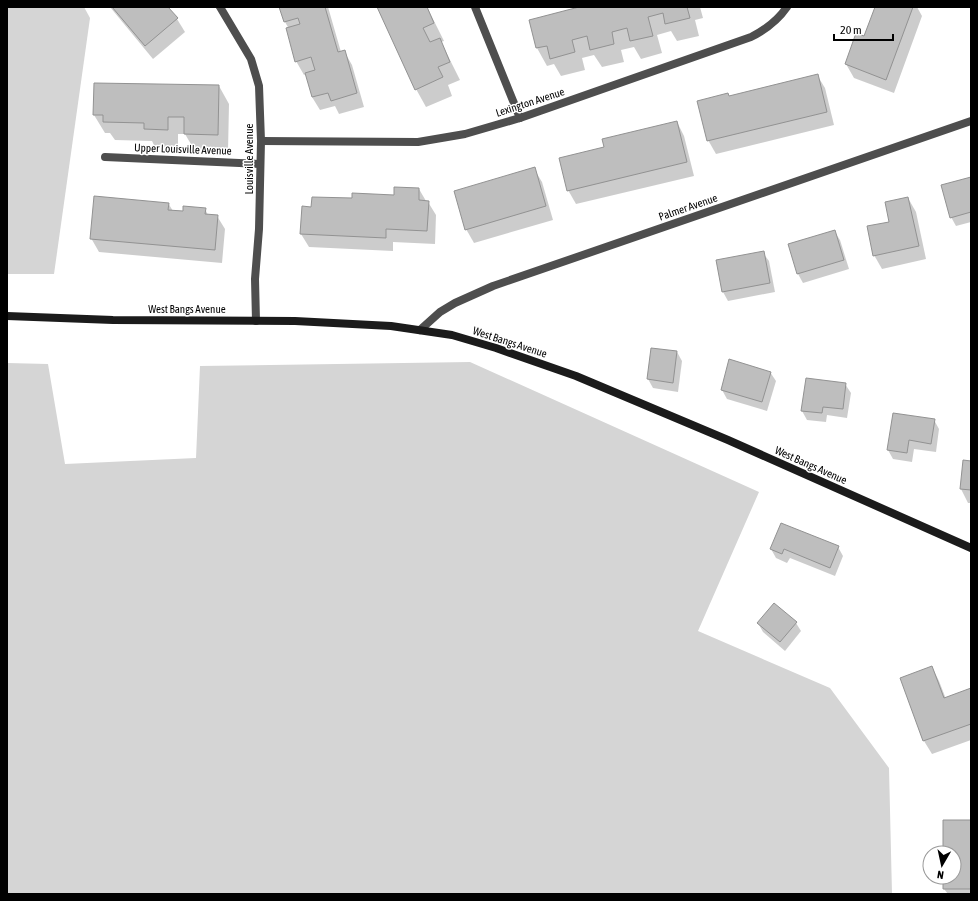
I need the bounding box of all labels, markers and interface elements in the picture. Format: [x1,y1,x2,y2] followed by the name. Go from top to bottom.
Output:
[834,16,893,42] scale bar
[840,23,862,37] text: 20 m
[494,85,566,119] street label: Lexington Avenue
[243,124,255,194] street label: Louisville Avenue
[134,141,232,157] street label: Upper Louisville Avenue
[657,191,719,223] street label: Palmer Avenue
[148,303,226,315] street label: West Bangs Avenue
[471,324,549,360] street label: West Bangs Avenue
[773,444,849,486] street label: West Bangs Avenue
[922,845,962,885] north arrow
[936,868,945,881] text: N

